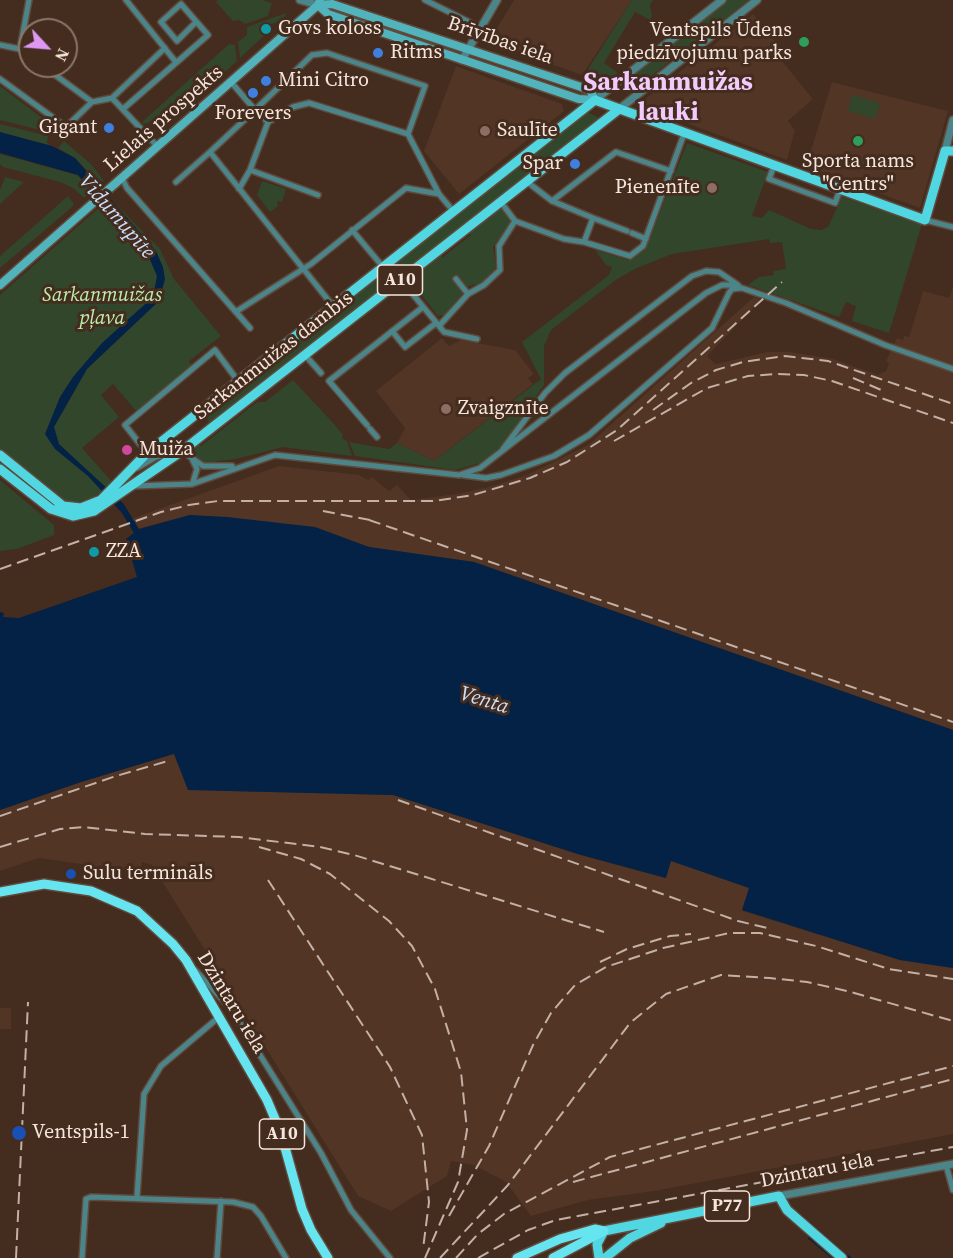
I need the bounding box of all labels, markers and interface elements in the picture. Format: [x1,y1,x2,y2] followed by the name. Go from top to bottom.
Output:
[444,12,556,70] street label: Brīvības iela
[278,17,381,41] place label: Govs koloss
[18,18,78,78] north arrow
[616,19,792,66] place label: Ventspils Ūdens piedzīvojumu parks
[259,22,273,36] marker: Govs koloss
[797,35,811,49] marker: Ventspils Ūdens piedzīvojumu parks
[390,41,442,65] place label: Ritms
[50,45,75,65] text: N
[371,46,385,60] marker: Ritms
[99,61,229,177] street label: Lielais prospekts
[583,67,753,128] district label: Sarkanmuižas lauki
[278,69,369,93] place label: Mini Citro
[259,74,273,88] marker: Mini Citro
[246,86,260,100] marker: Forevers
[215,102,291,126] place label: Forevers
[39,116,97,140] place label: Gigant
[497,119,558,143] place label: Saulīte
[102,121,116,135] marker: Gigant
[478,124,492,138] marker: Saulīte
[851,134,865,148] marker: Sporta nams "Centrs"
[802,150,914,197] place label: Sporta nams "Centrs"
[523,152,563,176] place label: Spar
[568,157,582,171] marker: Spar
[72,170,160,264] water label: Vidumupīte
[615,176,700,200] place label: Pienenīte
[705,181,719,195] marker: Pienenīte
[378,265,422,295] road number: A10
[42,284,162,331] park label: Sarkanmuižas pļava
[190,286,358,426] street label: Sarkanmuižas dambis
[458,397,549,421] place label: Zvaigznīte
[439,402,453,416] marker: Zvaigznīte
[139,438,194,462] place label: Muiža
[120,443,134,457] marker: Muiža
[106,540,141,564] place label: ZZA
[87,545,101,559] marker: ZZA
[456,682,512,720] water label: Venta
[83,862,213,886] place label: Sulu termināls
[64,867,78,881] marker: Sulu termināls
[191,948,271,1058] street label: Dzintaru iela
[260,1119,304,1149] road number: A10
[32,1121,130,1145] place label: Ventspils-1
[10,1124,28,1142] marker: Ventspils-1
[758,1148,876,1194] street label: Dzintaru iela
[704,1191,750,1221] road number: P77

